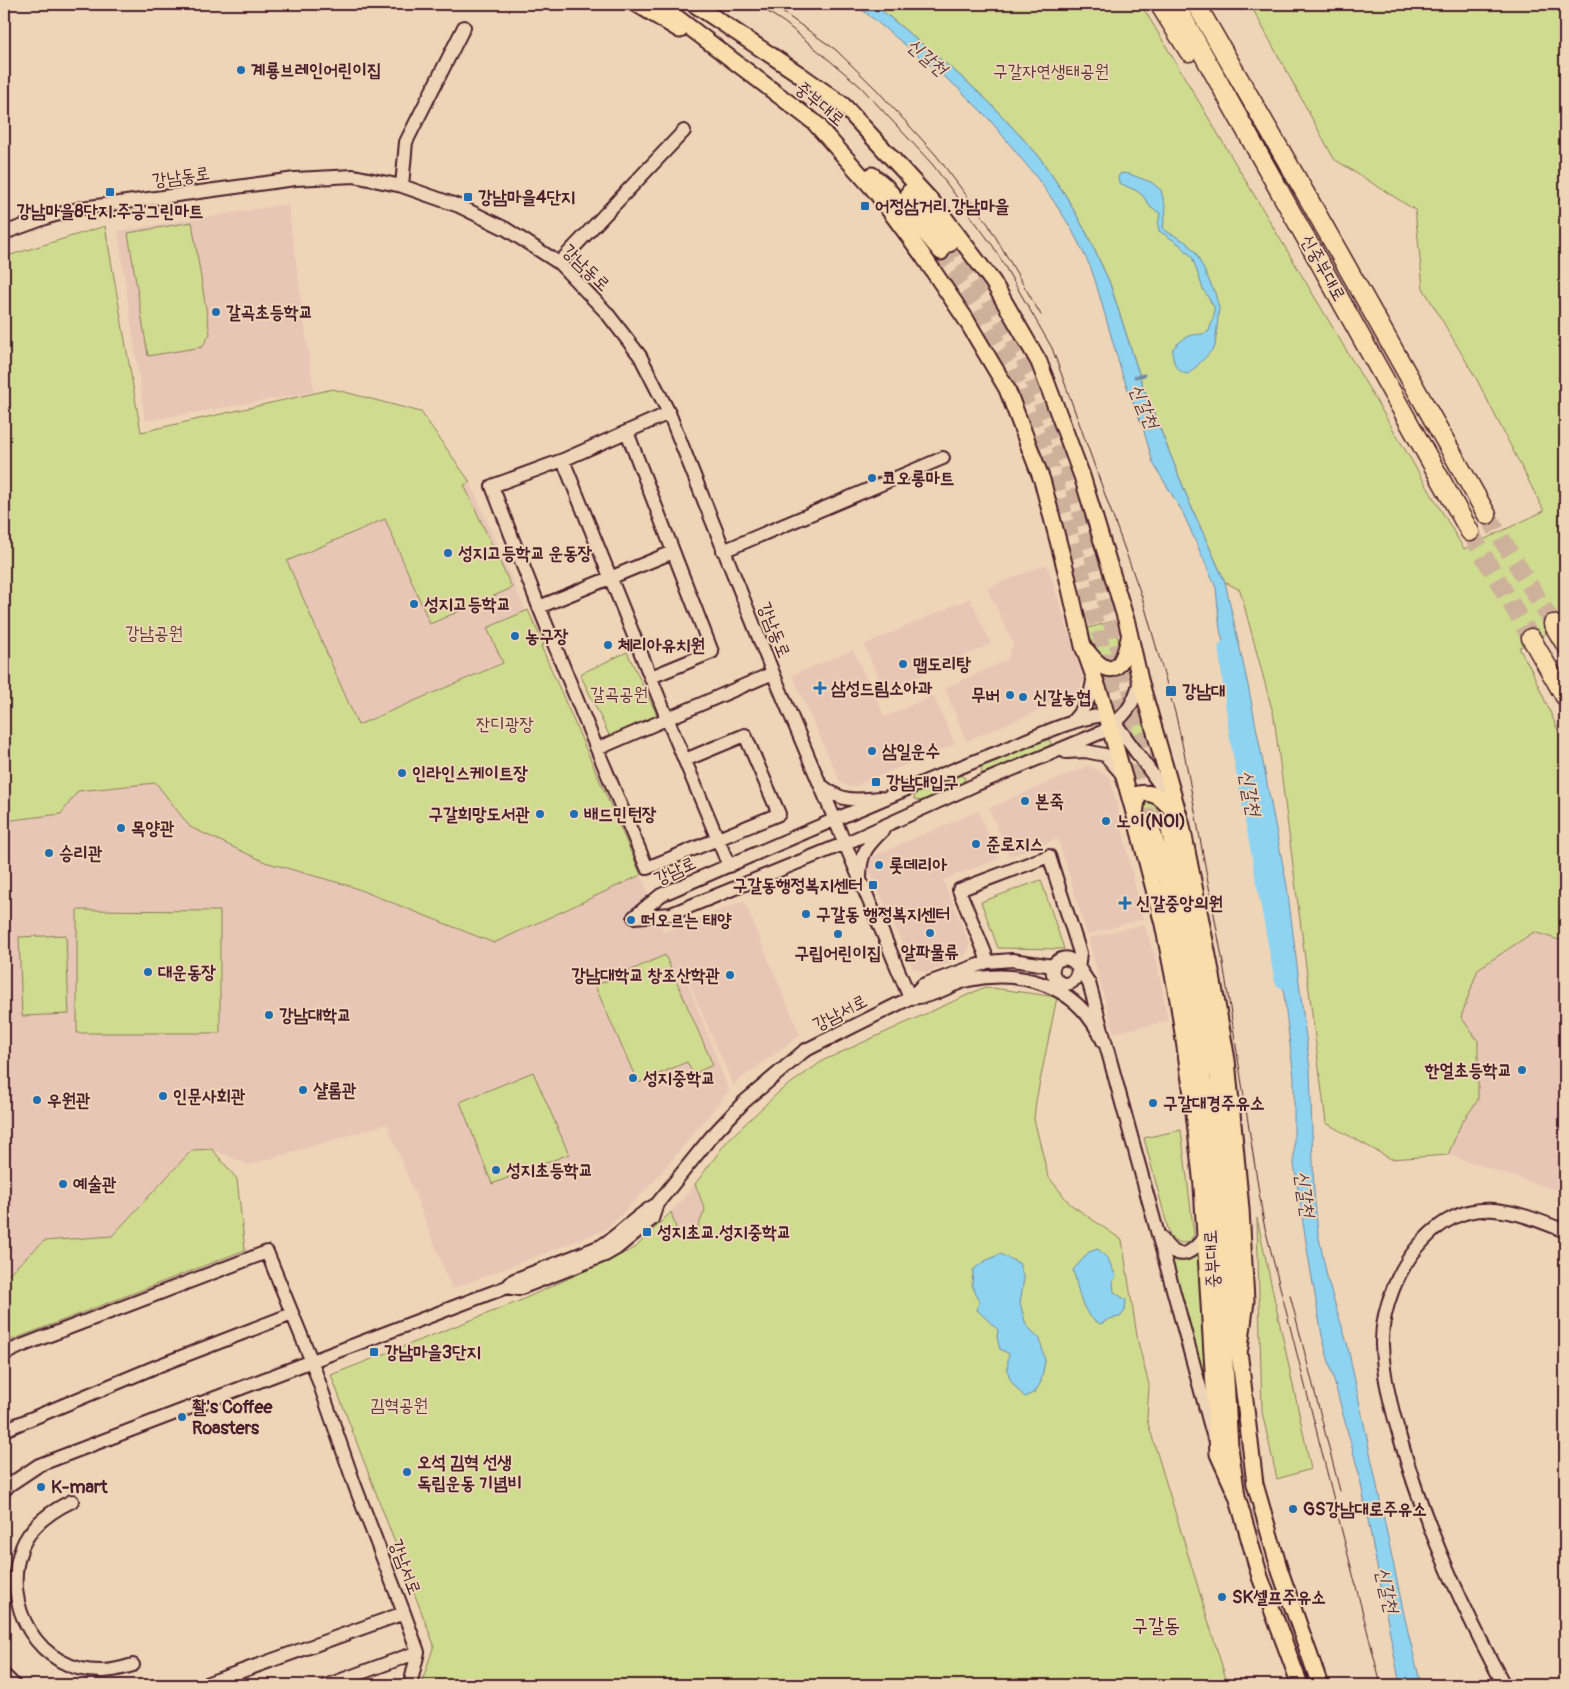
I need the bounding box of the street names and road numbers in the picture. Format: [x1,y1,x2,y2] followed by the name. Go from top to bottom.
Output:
[790,77,850,131] street label: 중부대로
[151,162,211,192] street label: 강남동로
[1295,231,1351,305] street label: 신중부대로
[557,240,615,296] street label: 강남동로
[752,599,796,661] street label: 강남동로
[650,851,700,891] street label: 강남로
[809,990,871,1036] street label: 강남서로
[1199,1229,1225,1289] street label: 중부대로
[384,1536,426,1598] street label: 강남서로

